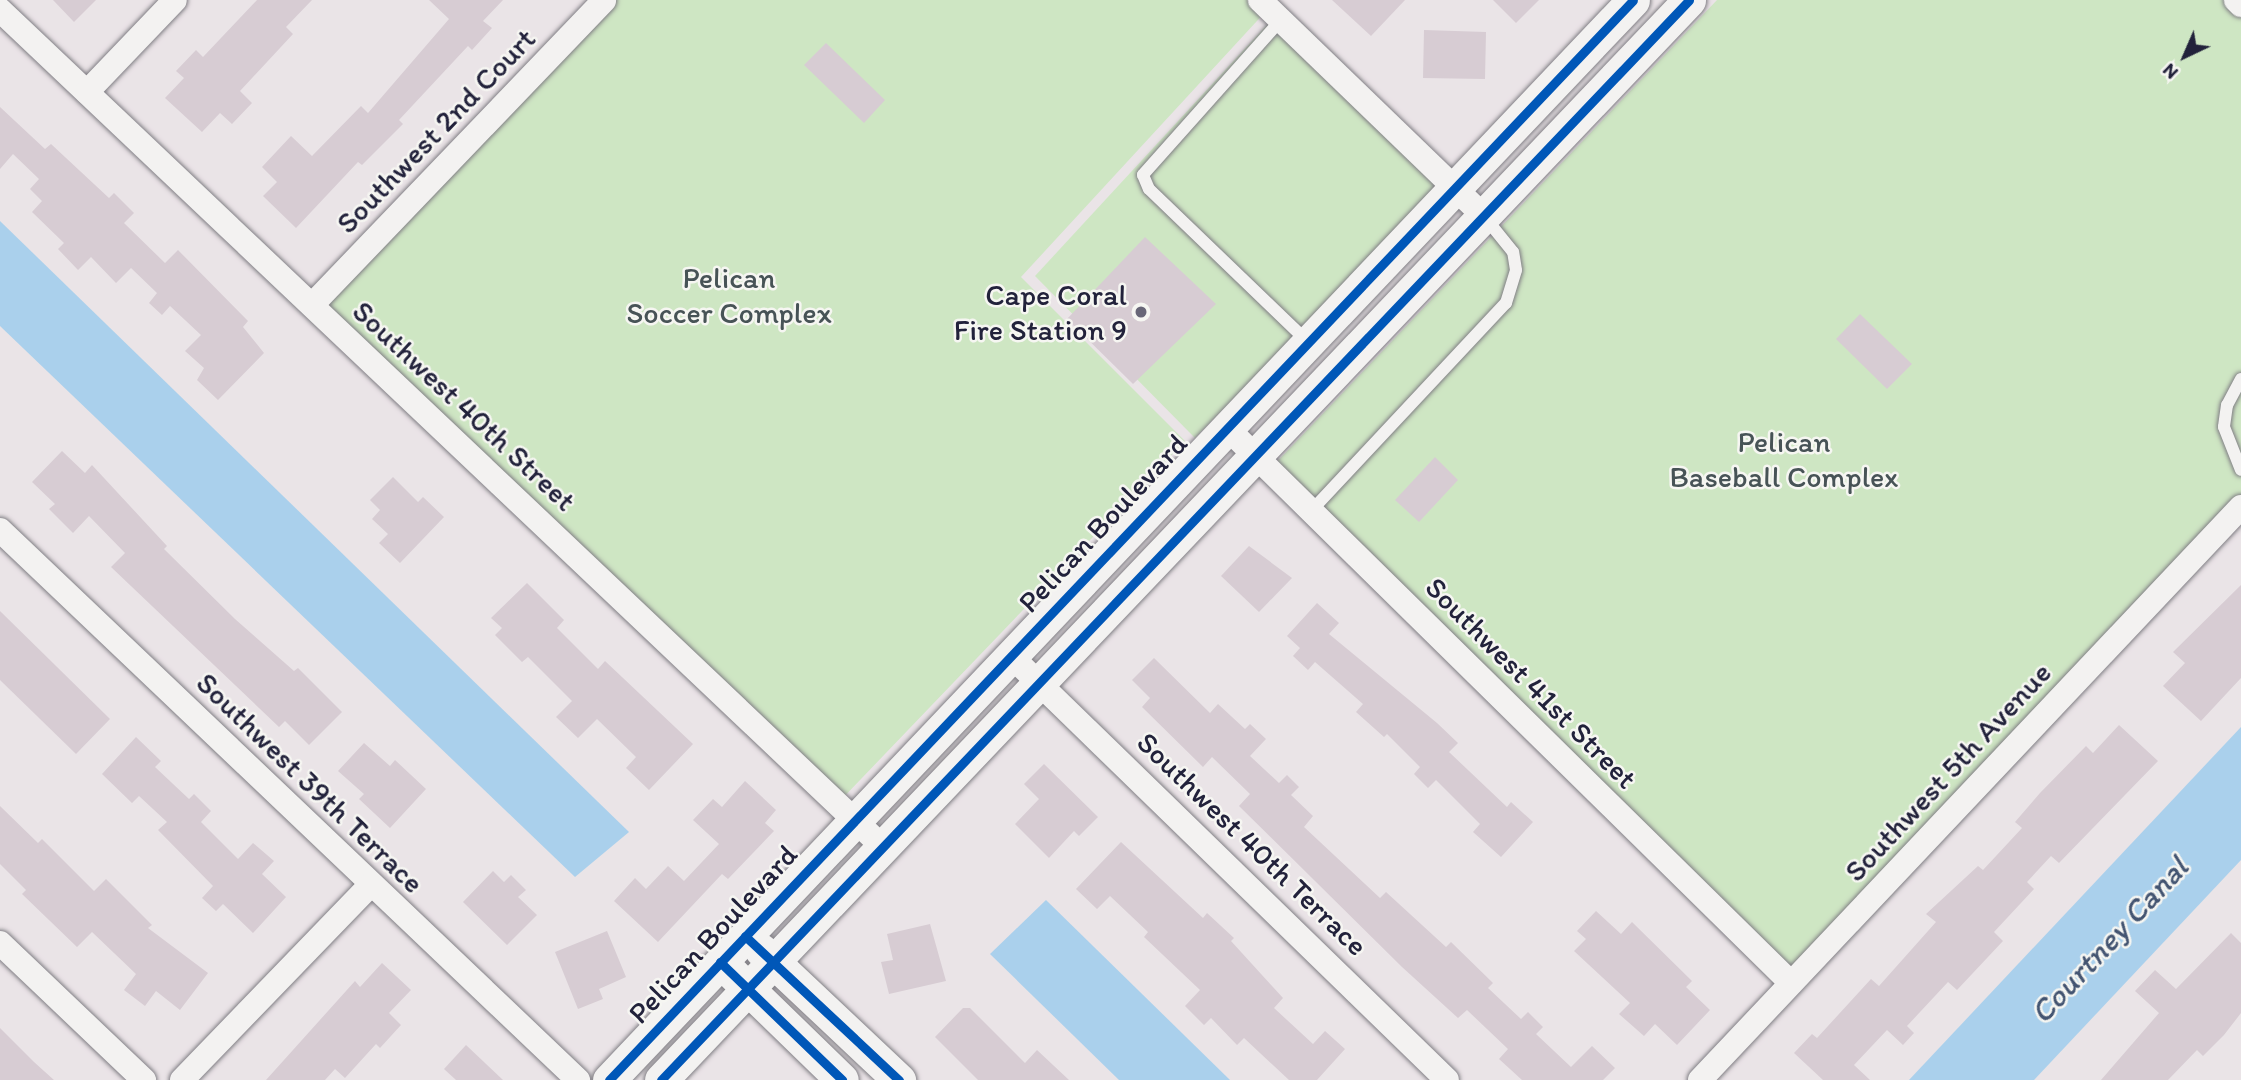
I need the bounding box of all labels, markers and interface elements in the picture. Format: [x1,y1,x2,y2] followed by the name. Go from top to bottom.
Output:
[329,21,543,241] street label: Southwest 2nd Court
[2150,21,2220,91] north arrow
[2157,59,2183,84] text: N
[626,260,832,330] park label: Pelican Soccer Complex
[954,277,1127,348] place label: Cape Coral Fire Station 9
[345,294,583,518] street label: Southwest 40th Street
[1133,304,1149,320] marker: Cape Coral Fire Station 9
[1669,424,1899,494] park label: Pelican Baseball Complex
[1011,426,1195,620] street label: Pelican Boulevard
[1418,570,1644,796] street label: Southwest 41st Street
[1838,656,2058,888] street label: Southwest 5th Avenue
[189,665,431,901] street label: Southwest 39th Terrace
[1129,725,1375,963] street label: Southwest 40th Terrace
[621,837,805,1031] street label: Pelican Boulevard
[2022,848,2196,1032] water label: Courtney Canal

